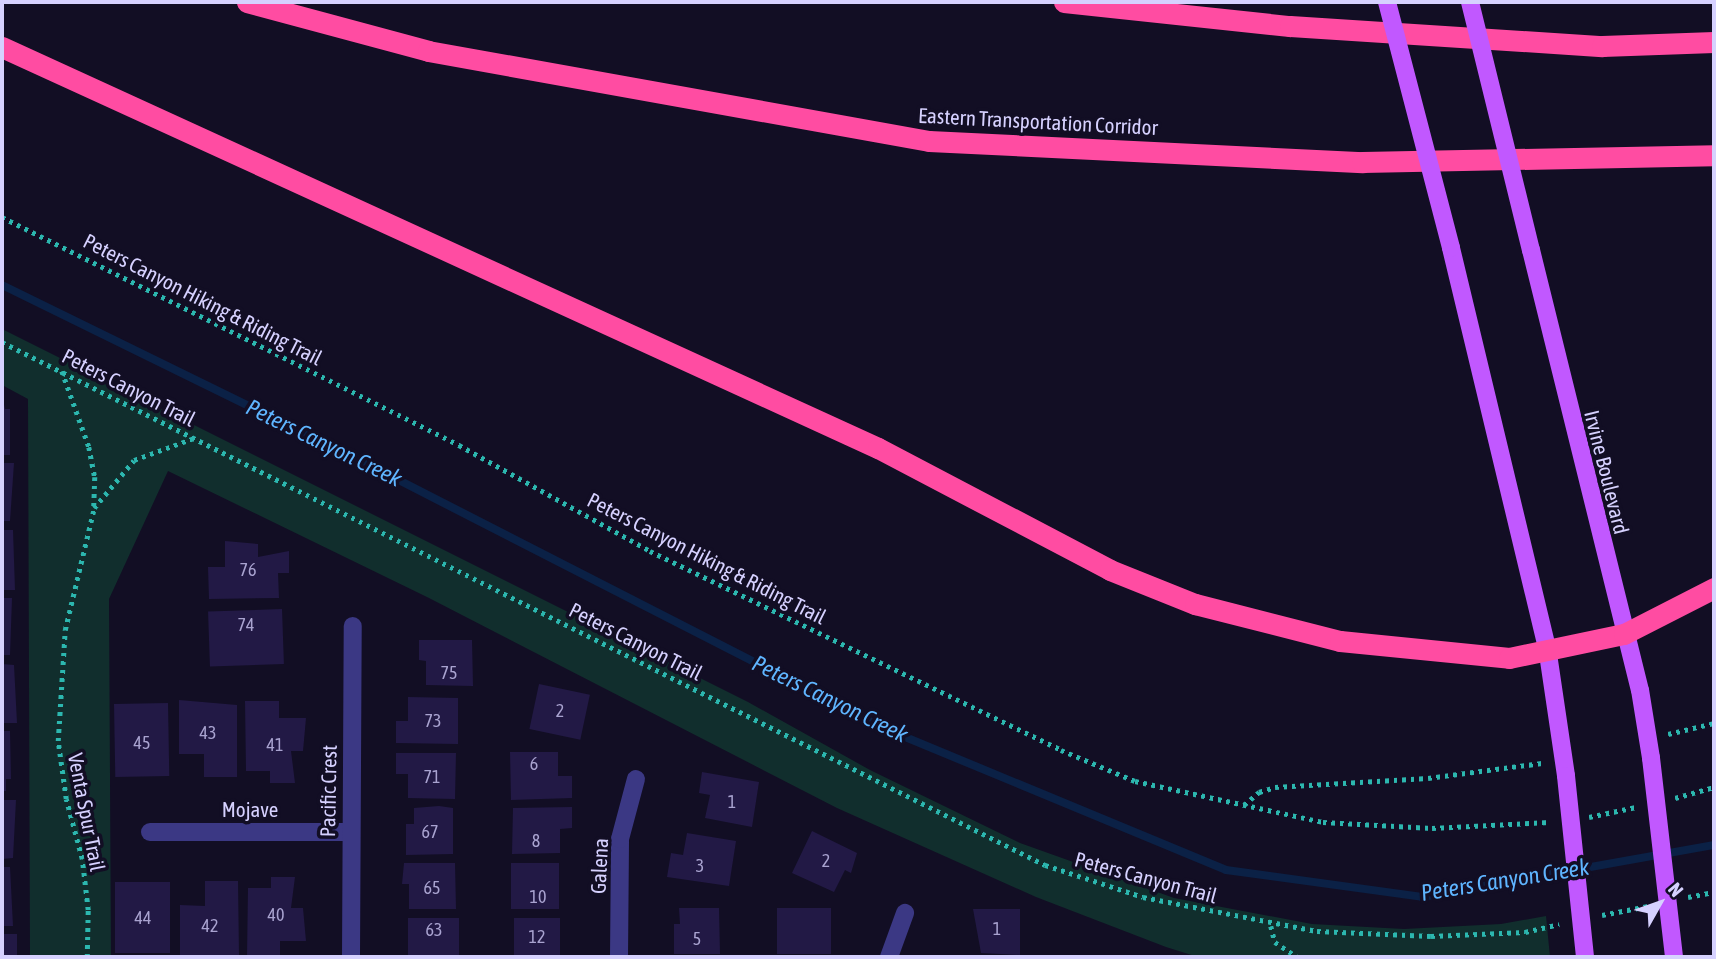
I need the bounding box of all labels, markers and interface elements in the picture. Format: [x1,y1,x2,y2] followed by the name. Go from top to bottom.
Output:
[918,102,1158,140] street label: Eastern Transportation Corridor
[79,228,327,370] street label: Peters Canyon Hiking & Riding Trail
[58,343,200,431] street label: Peters Canyon Trail
[242,393,406,493] water label: Peters Canyon Creek
[1579,408,1635,536] street label: Irvine Boulevard
[583,487,831,629] street label: Peters Canyon Hiking & Riding Trail
[240,559,256,581] house number: 76
[565,597,707,685] street label: Peters Canyon Trail
[238,614,254,636] house number: 74
[748,649,912,749] water label: Peters Canyon Creek
[441,662,457,684] house number: 75
[556,700,564,722] house number: 2
[425,710,441,732] house number: 73
[200,722,216,744] house number: 43
[134,732,150,754] house number: 45
[267,734,283,756] house number: 41
[315,745,341,837] street label: Pacific Crest
[63,751,111,873] street label: Venta Spur Trail
[530,753,538,775] house number: 6
[424,766,440,788] house number: 71
[728,791,736,813] house number: 1
[222,796,278,822] street label: Mojave
[422,821,438,843] house number: 67
[532,830,540,852] house number: 8
[585,838,613,894] street label: Galena
[1072,846,1220,908] street label: Peters Canyon Trail
[822,850,830,872] house number: 2
[1419,853,1591,907] water label: Peters Canyon Creek
[696,855,704,877] house number: 3
[1625,868,1695,938] north arrow
[424,877,440,899] house number: 65
[1664,878,1688,901] text: N
[530,886,546,908] house number: 10
[268,904,284,926] house number: 40
[135,907,151,929] house number: 44
[202,915,218,937] house number: 42
[993,918,1001,940] house number: 1
[426,919,442,941] house number: 63
[529,926,545,948] house number: 12
[693,928,701,950] house number: 5

